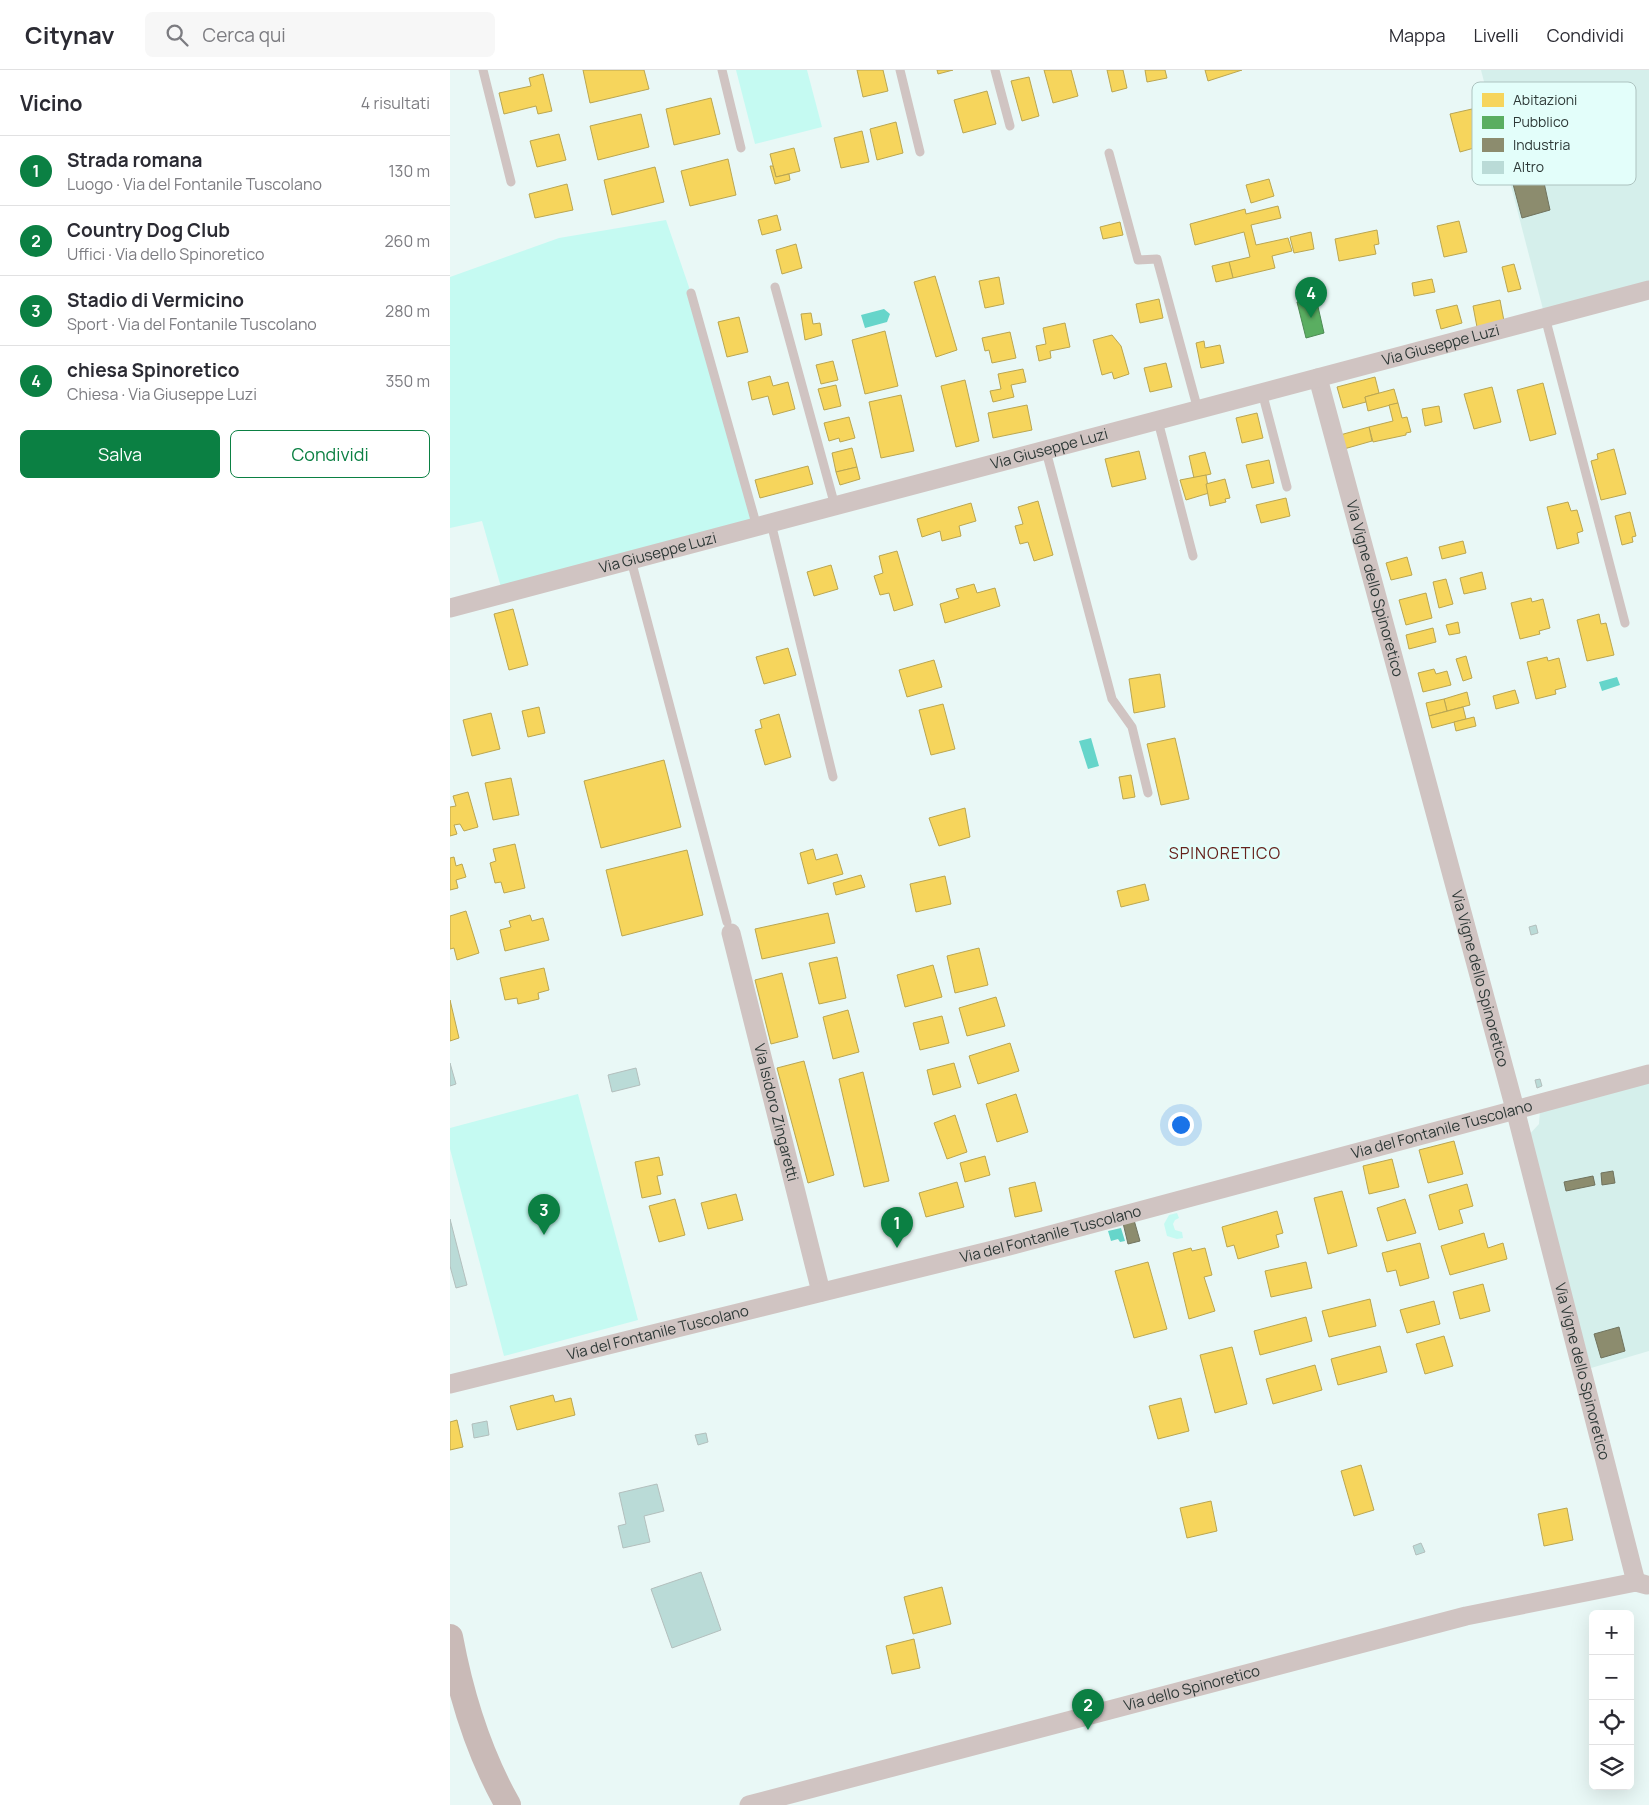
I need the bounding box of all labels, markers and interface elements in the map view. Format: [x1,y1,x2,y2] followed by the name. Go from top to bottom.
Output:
[145,12,495,57] search box
[25,18,115,51] text: Citynav
[163,21,191,49] icon: search
[203,22,286,48] text: Cerca qui
[1389,23,1445,47] text: Mappa
[1473,23,1519,47] text: Livelli
[1547,23,1624,47] text: Condividi
[1472,82,1636,185] legend
[20,89,83,117] text: Vicino
[1513,90,1577,109] text: Abitazioni
[361,92,430,114] text: 4 risultati
[1513,112,1569,131] text: Pubblico
[1513,135,1570,154] text: Industria
[67,147,202,173] text: Strada romana
[1513,157,1544,176] text: Altro
[32,160,40,182] text: 1
[388,160,430,182] text: 130 m
[67,173,322,195] text: Luogo · Via del Fontanile Tuscolano
[67,217,230,243] text: Country Dog Club
[31,230,41,252] text: 2
[384,230,430,252] text: 260 m
[67,243,264,265] text: Uffici · Via dello Spinoretico
[1295,277,1327,318] pin: 4
[67,287,244,313] text: Stadio di Vermicino
[31,300,41,322] text: 3
[385,300,430,322] text: 280 m
[67,313,317,335] text: Sport · Via del Fontanile Tuscolano
[1380,319,1502,370] street label: Via Giuseppe Luzi
[67,357,239,383] text: chiesa Spinoretico
[31,370,41,392] text: 4
[385,370,430,392] text: 350 m
[67,383,257,405] text: Chiesa · Via Giuseppe Luzi
[988,423,1110,474] street label: Via Giuseppe Luzi
[20,430,220,478] button: Salva
[230,430,430,478] button: Condividi
[1341,498,1409,679] street label: Via Vigne dello Spinoretico
[597,527,719,578] street label: Via Giuseppe Luzi
[1169,842,1281,864] district label: SPINORETICO
[1447,888,1514,1069] street label: Via Vigne dello Spinoretico
[749,1041,804,1183] street label: Via Isidoro Zingaretti
[1349,1095,1535,1164] street label: Via del Fontanile Tuscolano
[1168,1112,1194,1138] your location
[528,1194,560,1235] pin: 3
[958,1200,1144,1268] street label: Via del Fontanile Tuscolano
[881,1207,913,1248] pin: 1
[1550,1281,1615,1462] street label: Via Vigne dello Spinoretico
[565,1300,751,1365] street label: Via del Fontanile Tuscolano
[1589,1610,1634,1790] map controls
[1589,1610,1634,1655] button: +
[1589,1655,1634,1700] button: −
[1121,1660,1262,1716] street label: Via dello Spinoretico
[1072,1689,1104,1730] pin: 2
[1589,1700,1634,1745] button: locate
[1589,1745,1634,1790] button: layers

